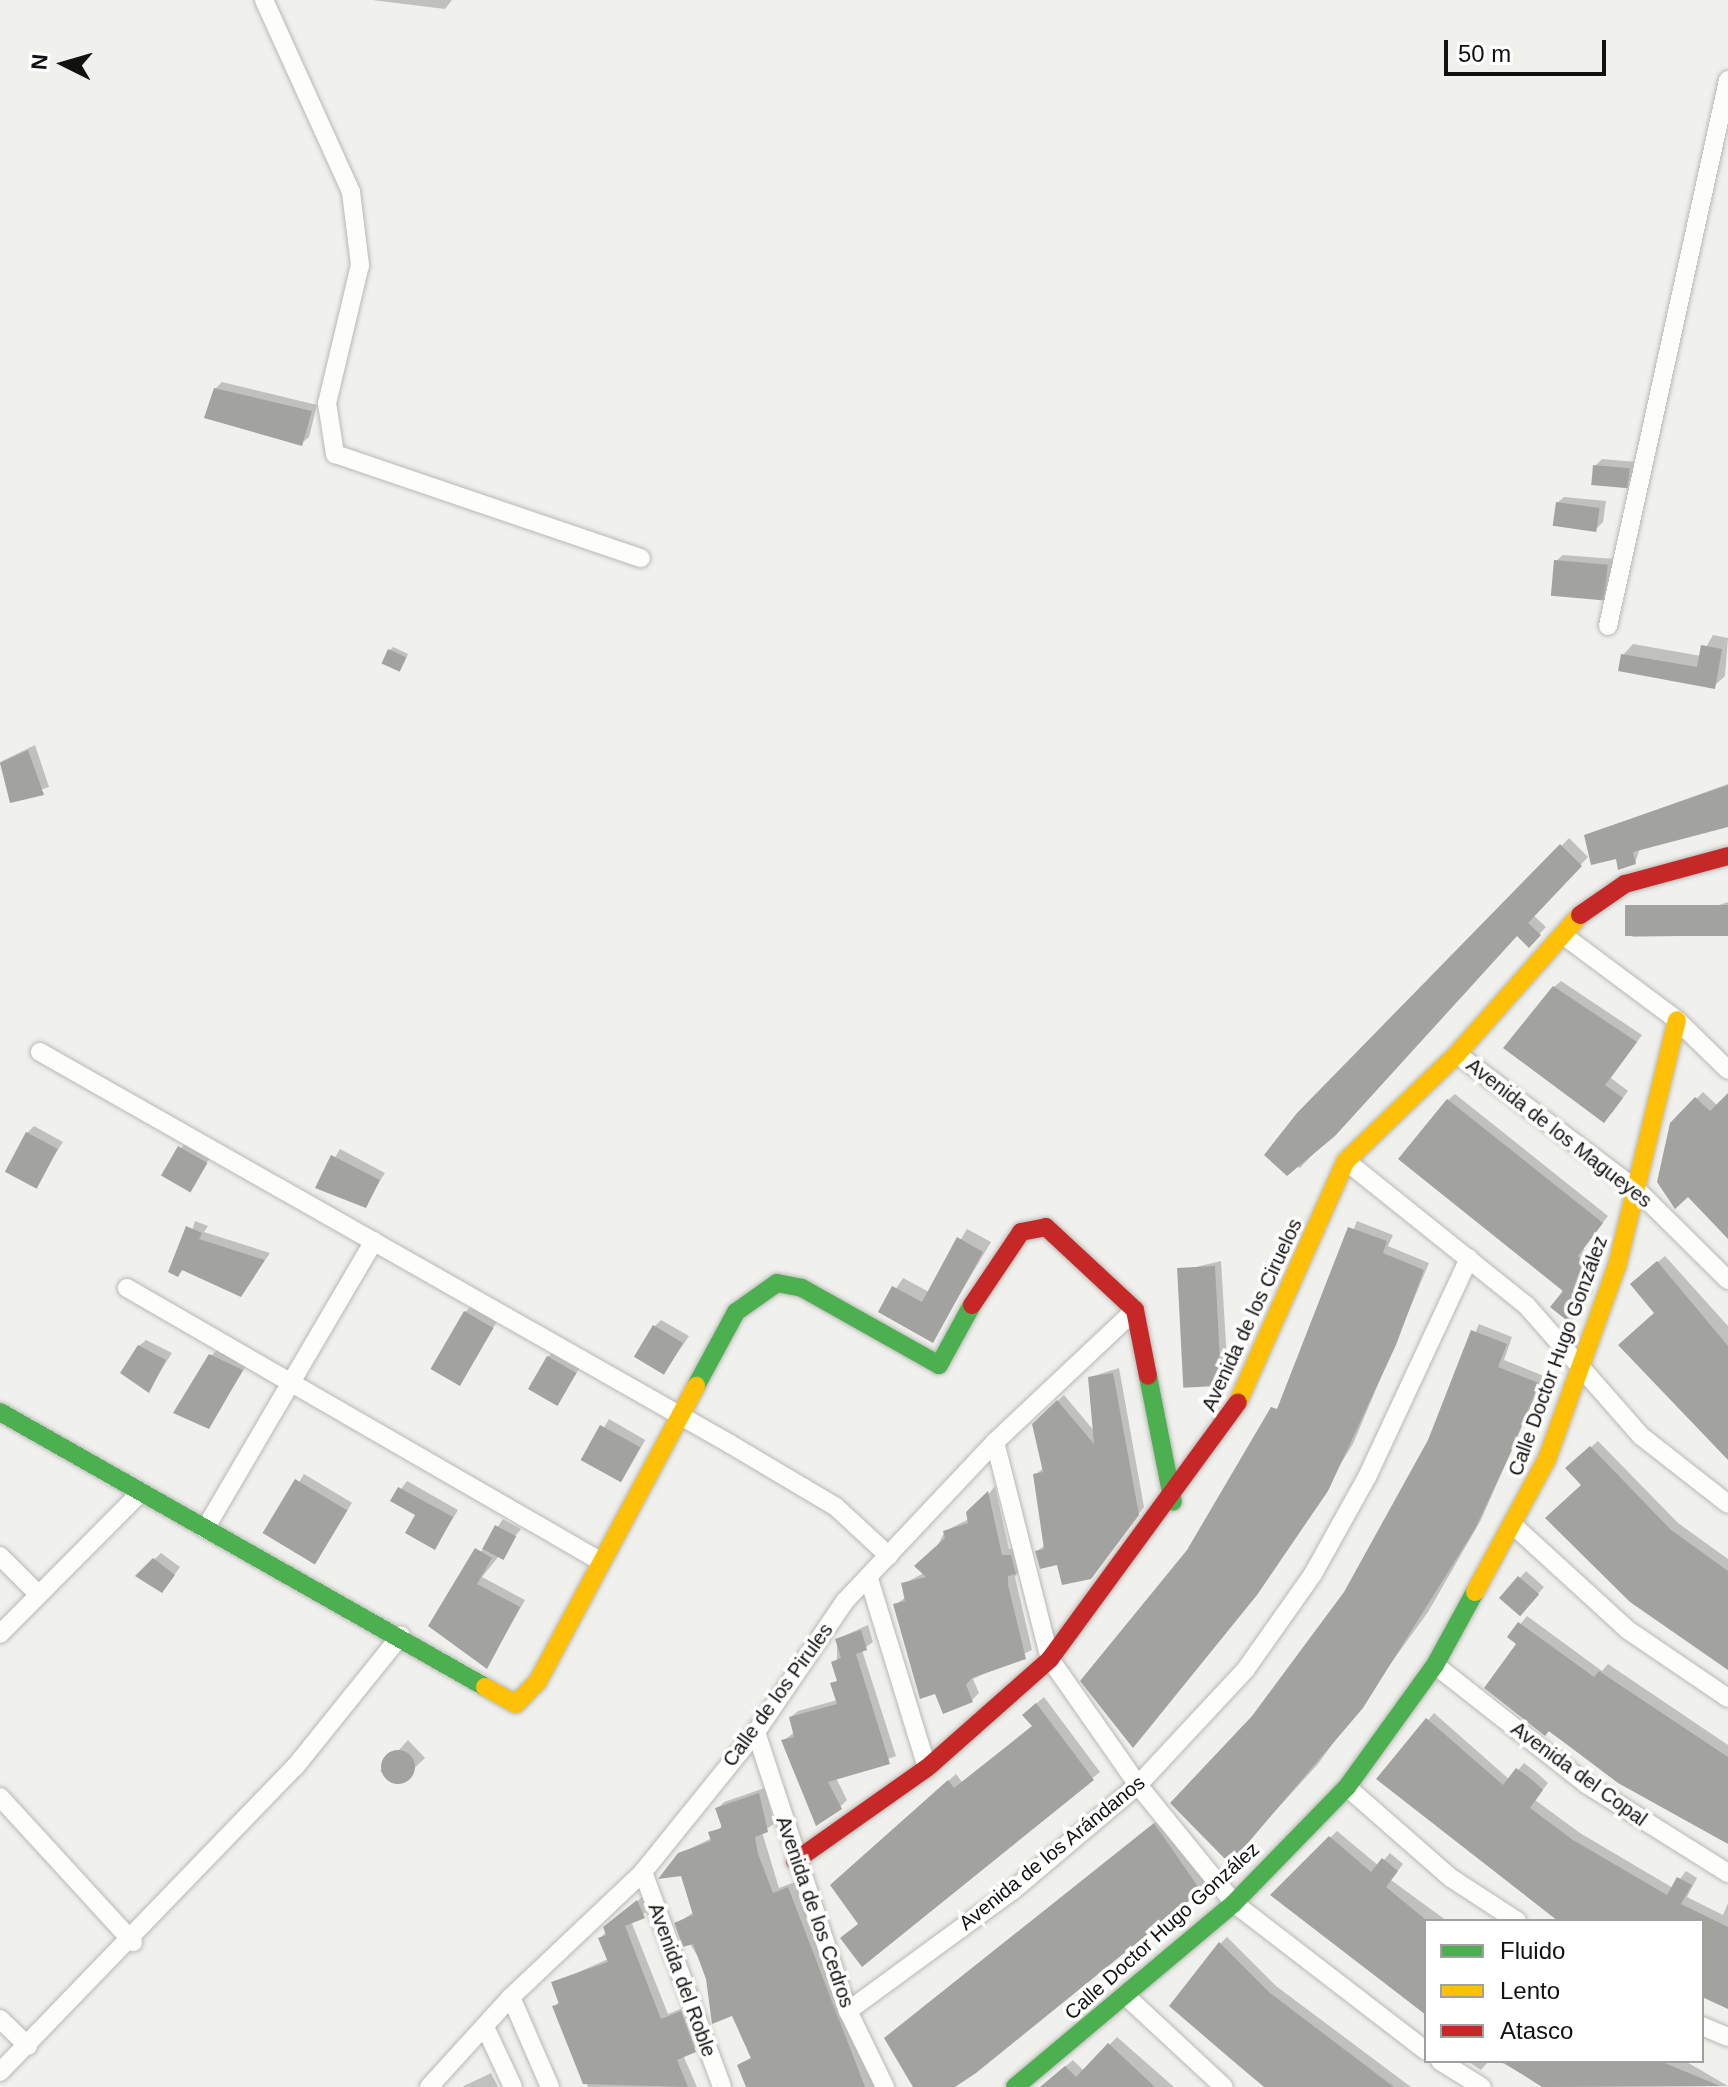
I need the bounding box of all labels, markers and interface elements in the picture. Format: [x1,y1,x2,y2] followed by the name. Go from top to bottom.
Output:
[24,24,104,104] north arrow
[1448,24,1610,74] scale bar
[1458,40,1511,67] text: 50 m
[26,53,53,71] text: N
[1462,1053,1656,1213] street label: Avenida de los Magueyes
[1197,1215,1307,1415] street label: Avenida de los Ciruelos
[1503,1233,1613,1479] street label: Calle Doctor Hugo González
[718,1619,838,1771] street label: Calle de los Pirules
[1506,1717,1652,1831] street label: Avenida del Copal
[954,1770,1150,1936] street label: Avenida de los Arándanos
[771,1813,859,2011] street label: Avenida de los Cedros
[1060,1837,1264,2025] street label: Calle Doctor Hugo González
[643,1900,721,2060] street label: Avenida del Roble
[1424,1919,1704,2063] legend
[1500,1937,1565,1964] text: Fluido
[1500,1977,1560,2004] text: Lento
[1500,2017,1573,2044] text: Atasco

